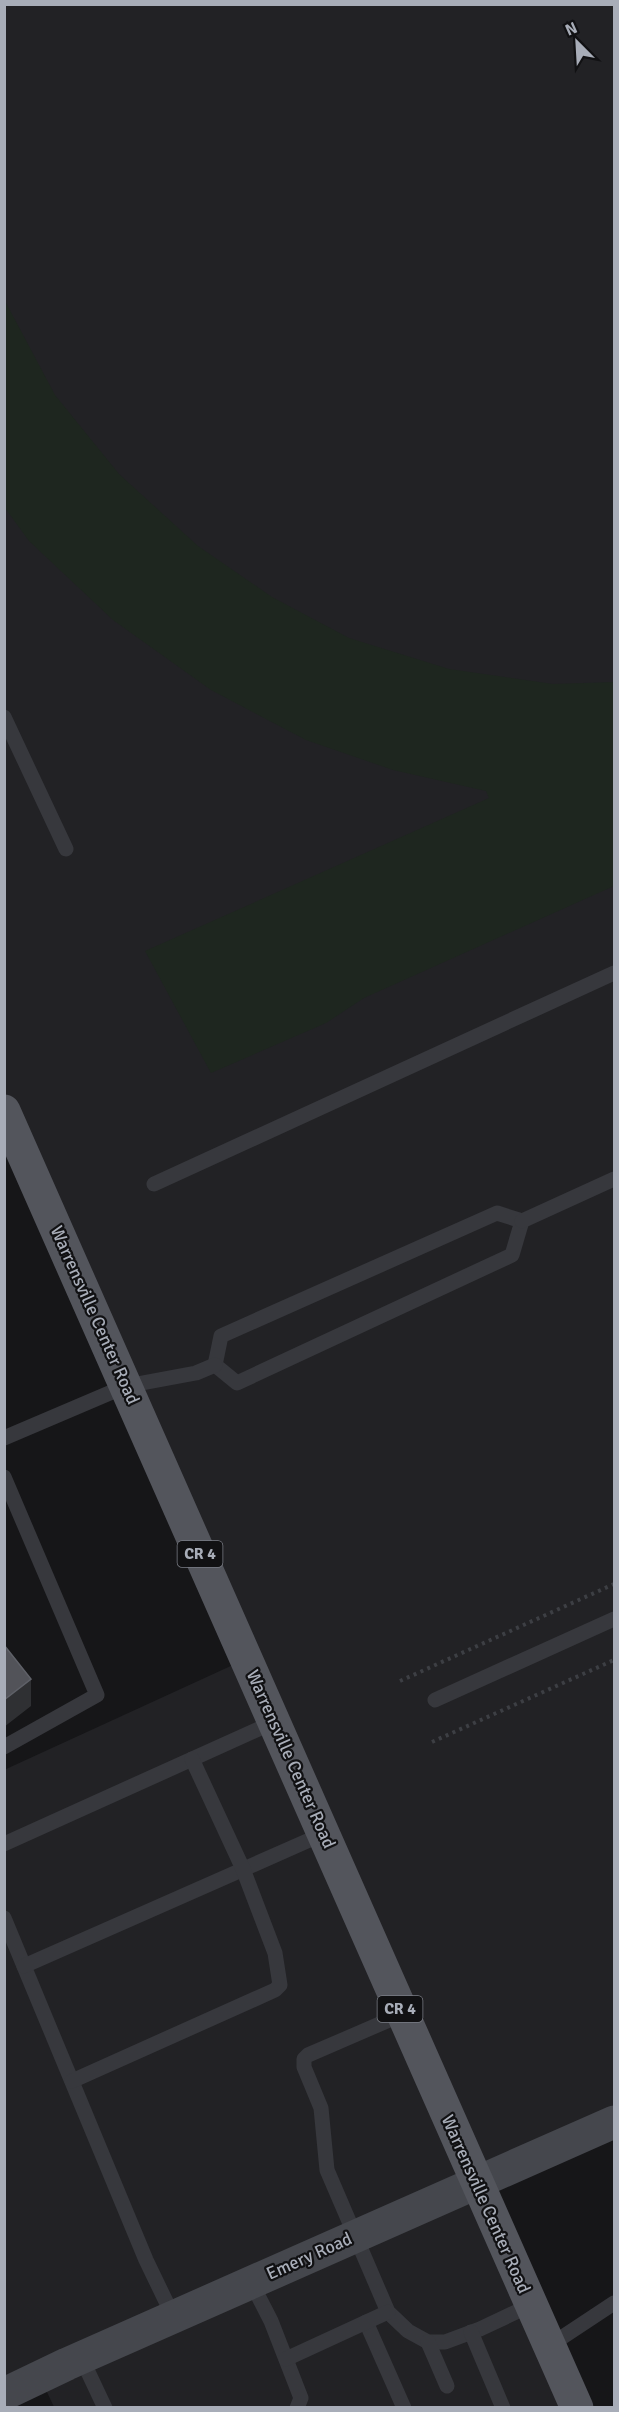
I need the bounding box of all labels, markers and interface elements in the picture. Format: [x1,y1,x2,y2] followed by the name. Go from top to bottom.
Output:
[547,12,607,72] north arrow
[562,18,580,41] text: N
[46,1222,144,1408] street label: Warrensville Center Road
[178,1541,222,1567] road number: CR 4
[242,1666,340,1852] street label: Warrensville Center Road
[378,1996,422,2022] road number: CR 4
[437,2111,535,2297] street label: Warrensville Center Road
[263,2227,355,2285] street label: Emery Road

